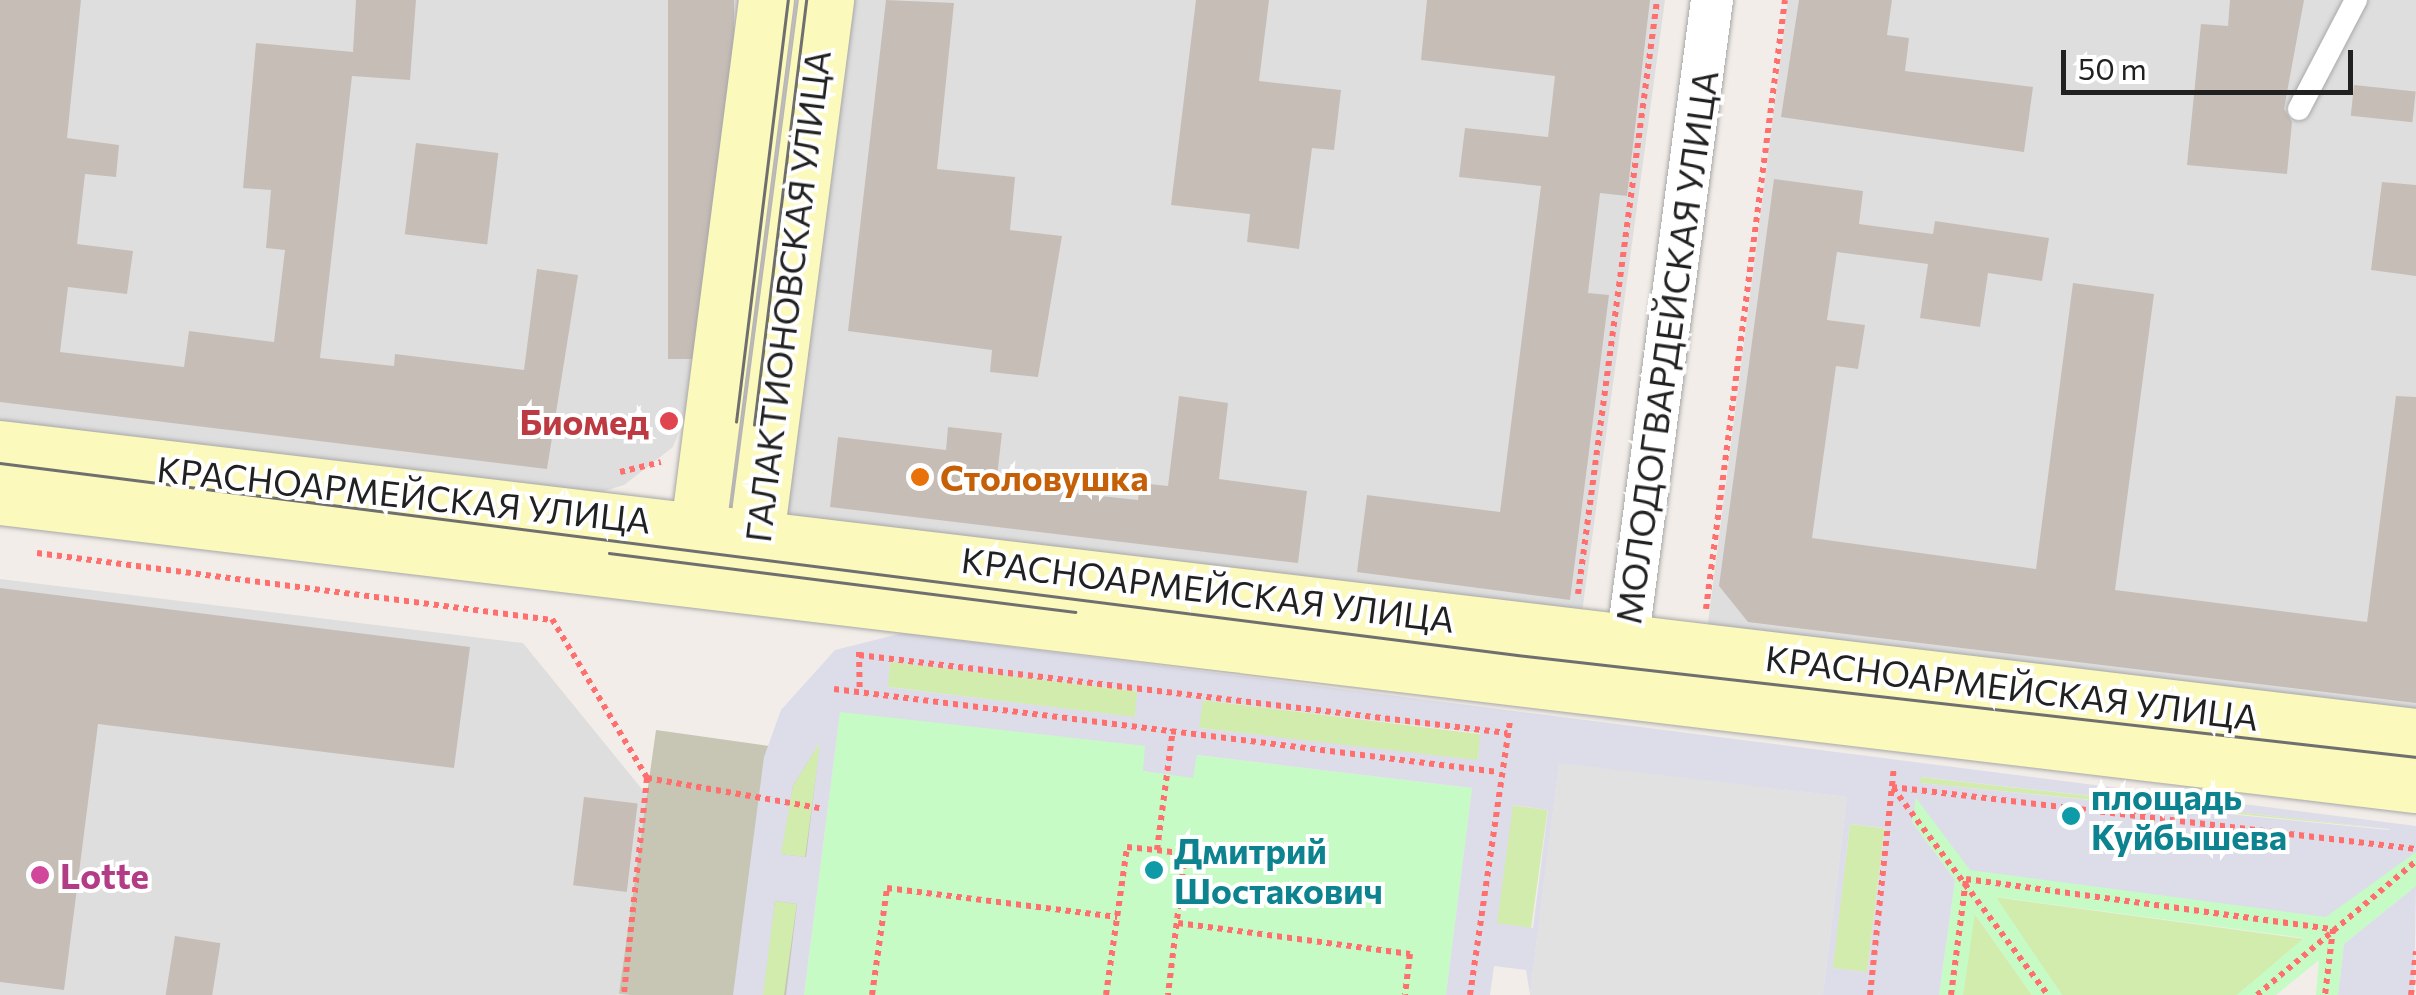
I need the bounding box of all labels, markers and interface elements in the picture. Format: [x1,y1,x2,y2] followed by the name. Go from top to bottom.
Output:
[2066,30,2358,92] scale bar
[736,48,838,544] street label: ГАЛАКТИОНОВСКАЯ УЛИЦА
[2078,49,2147,86] text: 50 m
[1606,68,1726,626] street label: МОЛОДОГВАРДЕЙСКАЯ УЛИЦА
[519,400,649,442] place label: Биомед
[658,410,680,432] marker: Биомед
[155,447,653,541] street label: КРАСНОАРМЕЙСКАЯ УЛИЦА
[940,456,1148,498] place label: Столовушка
[909,466,931,488] marker: Столовушка
[959,538,1457,640] street label: КРАСНОАРМЕЙСКАЯ УЛИЦА
[1763,636,2261,738] street label: КРАСНОАРМЕЙСКАЯ УЛИЦА
[2091,775,2287,857] place label: площадь Куйбышева
[2060,805,2082,827] marker: площадь Куйбышева
[1174,829,1383,911] place label: Дмитрий Шостакович
[60,854,149,896] place label: Lotte
[1143,859,1165,881] marker: Дмитрий Шостакович
[29,864,51,886] marker: Lotte

